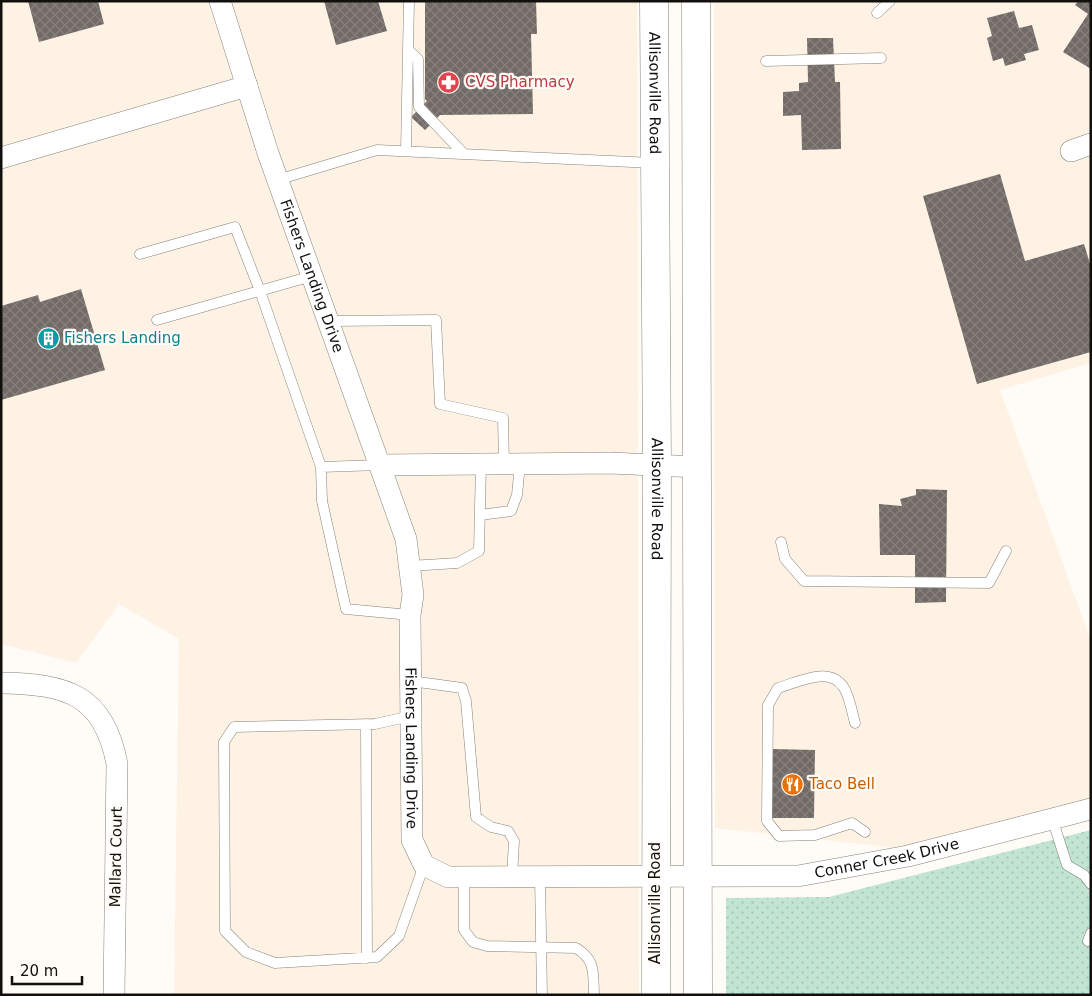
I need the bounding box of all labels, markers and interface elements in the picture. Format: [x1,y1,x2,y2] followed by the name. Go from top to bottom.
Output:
[645,32,664,154] street label: Allisonville Road
[437,70,461,94] pharmacy icon: CVS Pharmacy
[465,73,575,91] place label: CVS Pharmacy
[276,197,348,355] street label: Fishers Landing Drive
[36,326,60,350] building icon: Fishers Landing
[64,329,181,347] place label: Fishers Landing
[648,438,666,560] street label: Allisonville Road
[401,667,421,829] street label: Fishers Landing Drive
[781,772,805,796] restaurant icon: Taco Bell
[808,775,875,793] place label: Taco Bell
[106,806,126,908] street label: Mallard Court
[813,834,961,882] street label: Conner Creek Drive
[646,842,664,964] street label: Allisonville Road
[12,954,82,986] scale bar
[20,962,58,980] text: 20 m

